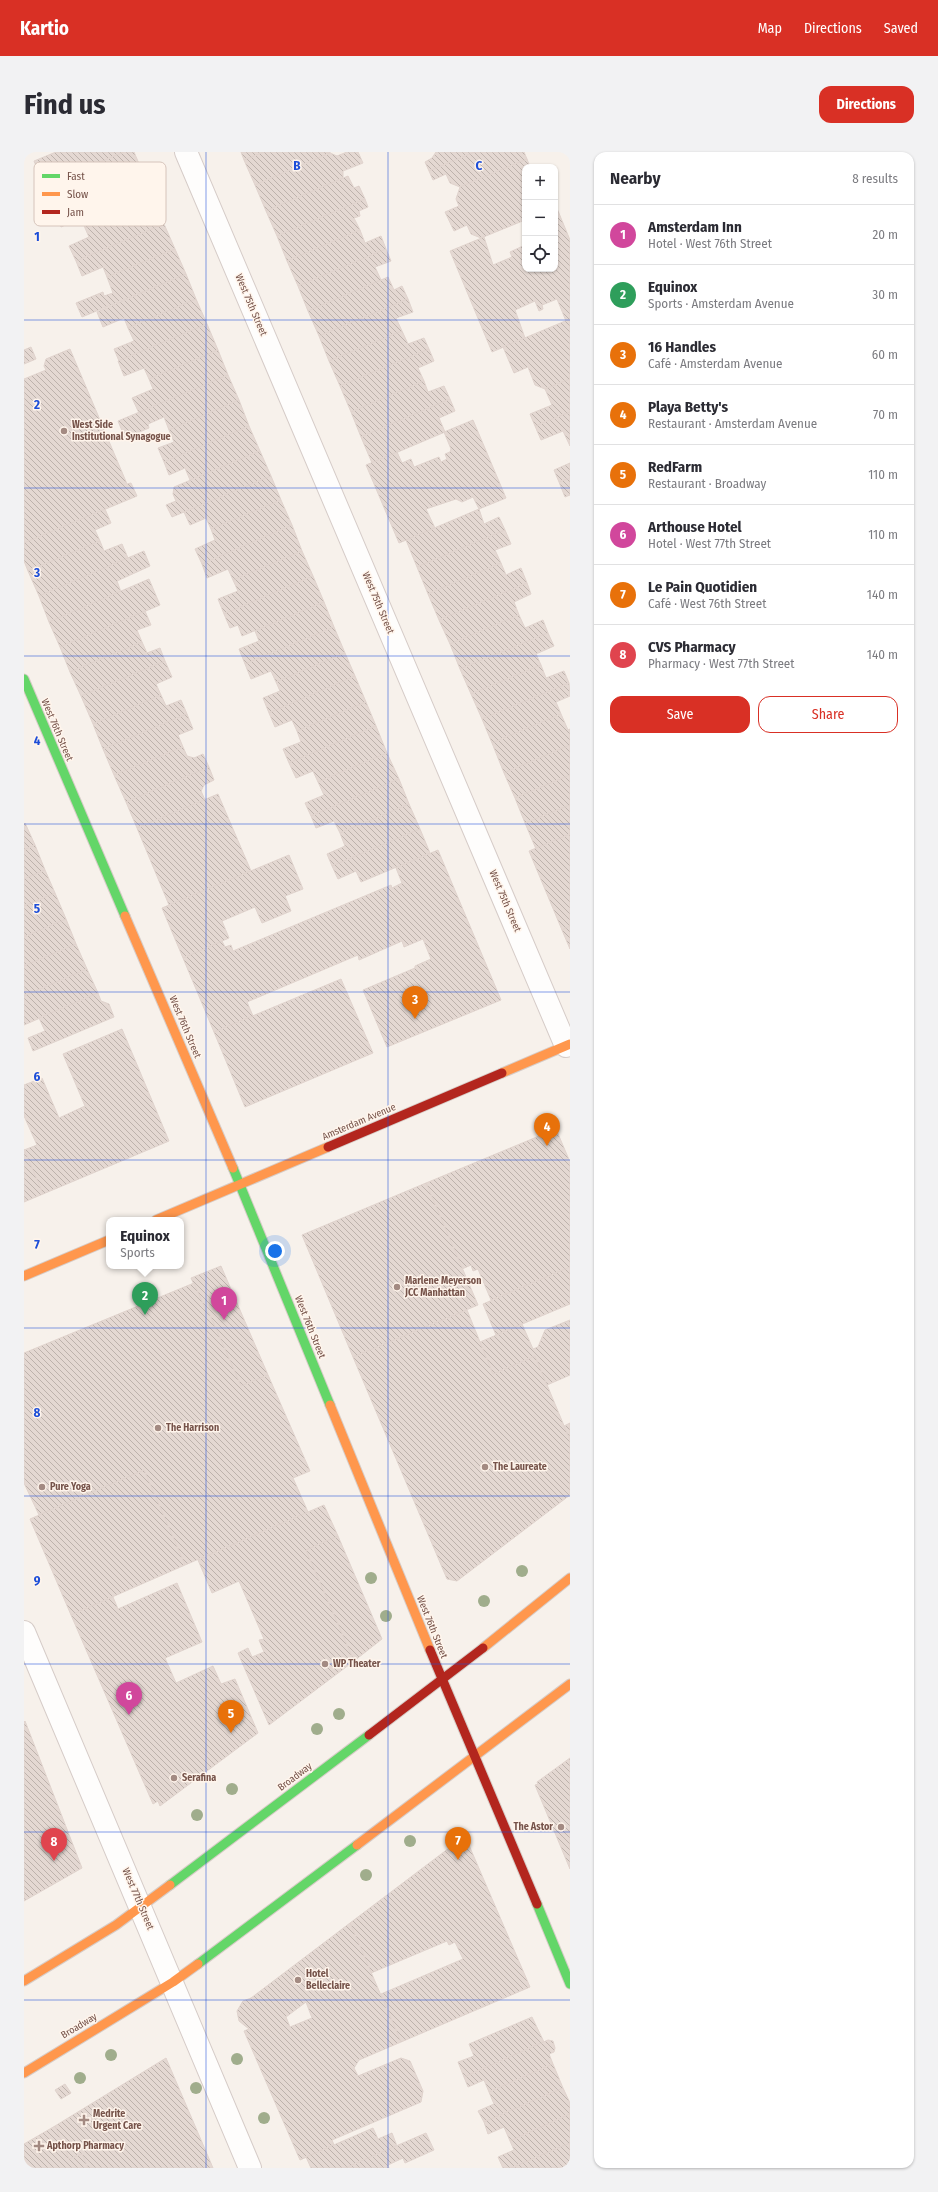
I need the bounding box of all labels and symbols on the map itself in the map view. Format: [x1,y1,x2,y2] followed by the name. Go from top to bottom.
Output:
[293,158,301,173] text: B
[476,158,483,173] text: C
[34,162,166,226] legend
[67,170,85,183] text: Fast
[67,188,88,201] text: Slow
[67,206,84,219] text: Jam
[34,229,40,244] text: 1
[233,272,270,338] street label: West 75th Street
[33,397,40,412] text: 2
[72,419,171,443] place label: West Side Institutional Synagogue
[59,426,69,436] marker: West Side Institutional Synagogue
[33,565,40,580] text: 3
[360,570,397,636] street label: West 75th Street
[38,697,76,764] street label: West 76th Street
[34,733,41,748] text: 4
[487,868,524,934] street label: West 75th Street
[34,901,40,916] text: 5
[402,986,428,1019] pin: 3
[166,994,204,1061] street label: West 76th Street
[34,1069,41,1084] text: 6
[320,1101,398,1143] street label: Amsterdam Avenue
[534,1113,560,1146] pin: 4
[34,1237,40,1252] text: 7
[265,1241,285,1261] your location
[404,1275,481,1299] place label: Marlene Meyerson JCC Manhattan
[132,1282,158,1315] pin: 2
[392,1282,402,1292] marker: Marlene Meyerson JCC Manhattan
[211,1287,237,1320] pin: 1
[292,1294,328,1361] street label: West 76th Street
[34,1405,41,1420] text: 8
[166,1422,219,1434] place label: The Harrison
[153,1423,163,1433] marker: The Harrison
[493,1461,547,1473] place label: The Laureate
[480,1462,490,1472] marker: The Laureate
[50,1481,91,1493] place label: Pure Yoga
[37,1482,47,1492] marker: Pure Yoga
[34,1573,41,1588] text: 9
[414,1594,450,1661] street label: West 76th Street
[333,1658,381,1670] place label: WP Theater
[320,1659,330,1669] marker: WP Theater
[116,1682,142,1715] pin: 6
[218,1700,244,1733] pin: 5
[276,1760,315,1794] street label: Broadway
[182,1772,216,1784] place label: Serafina
[169,1773,179,1783] marker: Serafina
[514,1821,553,1833] place label: The Astor
[556,1822,566,1832] marker: The Astor
[445,1827,471,1860] pin: 7
[41,1828,67,1861] pin: 8
[120,1866,157,1932] street label: West 77th Street
[306,1968,350,1992] place label: Hotel Belleclaire
[293,1975,303,1985] marker: Hotel Belleclaire
[59,2010,100,2041] street label: Broadway
[93,2108,142,2132] place label: Medrite Urgent Care
[78,2114,90,2126] marker: Medrite Urgent Care
[46,2140,124,2152] place label: Apthorp Pharmacy
[34,2141,44,2151] marker: Apthorp Pharmacy

